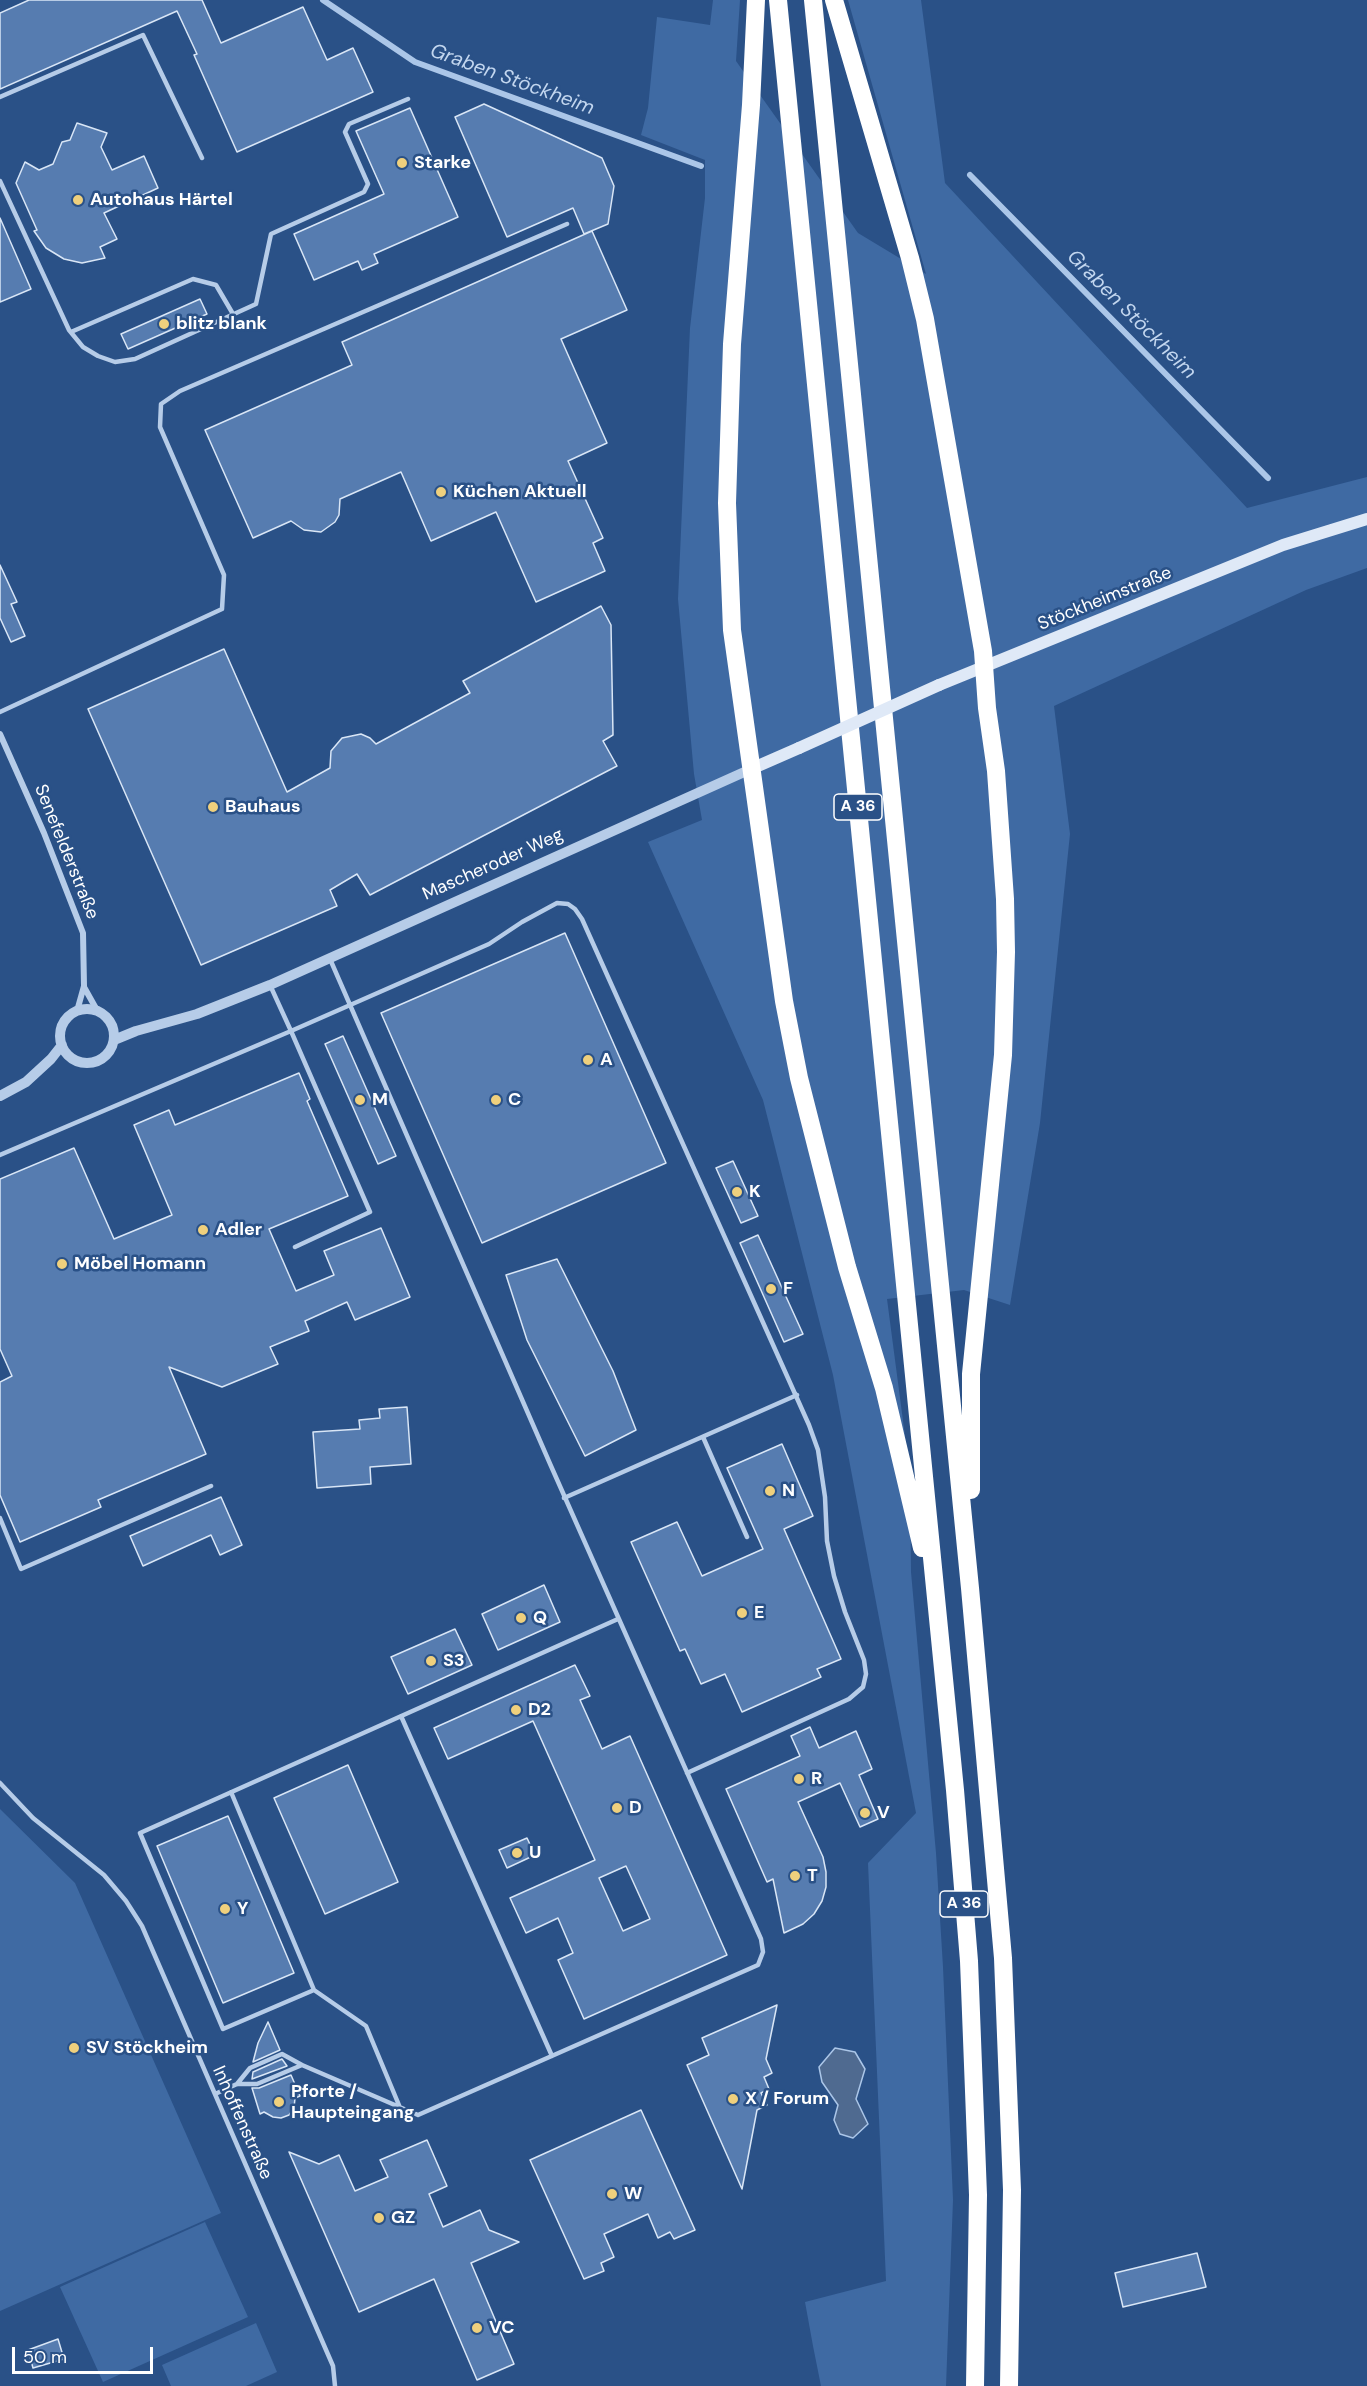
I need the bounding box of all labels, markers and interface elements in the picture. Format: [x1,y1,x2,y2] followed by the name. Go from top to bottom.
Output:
[427,39,597,121] water label: Graben Stöckheim
[414,152,471,174] place label: Starke
[395,156,409,170] marker: Starke
[90,189,233,211] place label: Autohaus Härtel
[71,193,85,207] marker: Autohaus Härtel
[1061,245,1201,385] water label: Graben Stöckheim
[176,313,267,335] place label: blitz blank
[157,317,171,331] marker: blitz blank
[453,481,586,503] place label: Küchen Aktuell
[434,485,448,499] marker: Küchen Aktuell
[1035,562,1175,636] street label: Stöckheimstraße
[29,781,103,923] street label: Senefelderstraße
[834,794,882,820] road number: A 36
[225,796,300,818] place label: Bauhaus
[206,800,220,814] marker: Bauhaus
[419,824,567,906] street label: Mascheroder Weg
[600,1049,613,1071] place label: A
[581,1053,595,1067] marker: A
[372,1089,388,1111] place label: M
[508,1089,521,1111] place label: C
[353,1093,367,1107] marker: M
[489,1093,503,1107] marker: C
[749,1181,761,1203] place label: K
[730,1185,744,1199] marker: K
[215,1219,262,1241] place label: Adler
[196,1223,210,1237] marker: Adler
[74,1253,206,1275] place label: Möbel Homann
[55,1257,69,1271] marker: Möbel Homann
[783,1278,793,1300] place label: F
[764,1282,778,1296] marker: F
[782,1480,795,1502] place label: N
[763,1484,777,1498] marker: N
[754,1602,764,1624] place label: E
[735,1606,749,1620] marker: E
[533,1607,547,1629] place label: Q
[514,1611,528,1625] marker: Q
[443,1650,465,1672] place label: S3
[424,1654,438,1668] marker: S3
[528,1699,551,1721] place label: D2
[509,1703,523,1717] marker: D2
[811,1768,822,1790] place label: R
[792,1772,806,1786] marker: R
[629,1797,642,1819] place label: D
[610,1801,624,1815] marker: D
[877,1802,890,1824] place label: V
[858,1806,872,1820] marker: V
[529,1842,541,1864] place label: U
[510,1846,524,1860] marker: U
[807,1865,818,1887] place label: T
[788,1869,802,1883] marker: T
[940,1891,988,1917] road number: A 36
[237,1898,248,1920] place label: Y
[218,1902,232,1916] marker: Y
[86,2037,208,2059] place label: SV Stöckheim
[67,2041,81,2055] marker: SV Stöckheim
[207,2063,277,2183] street label: Inhoffenstraße
[291,2081,414,2124] place label: Pforte / Haupteingang
[745,2088,829,2110] place label: X / Forum
[726,2092,740,2106] marker: X / Forum
[272,2095,286,2109] marker: Pforte / Haupteingang
[624,2183,642,2205] place label: W
[605,2187,619,2201] marker: W
[391,2207,415,2229] place label: GZ
[372,2211,386,2225] marker: GZ
[489,2317,515,2339] place label: VC
[470,2321,484,2335] marker: VC
[15,2335,156,2373] scale bar
[23,2345,67,2369] text: 50 m

